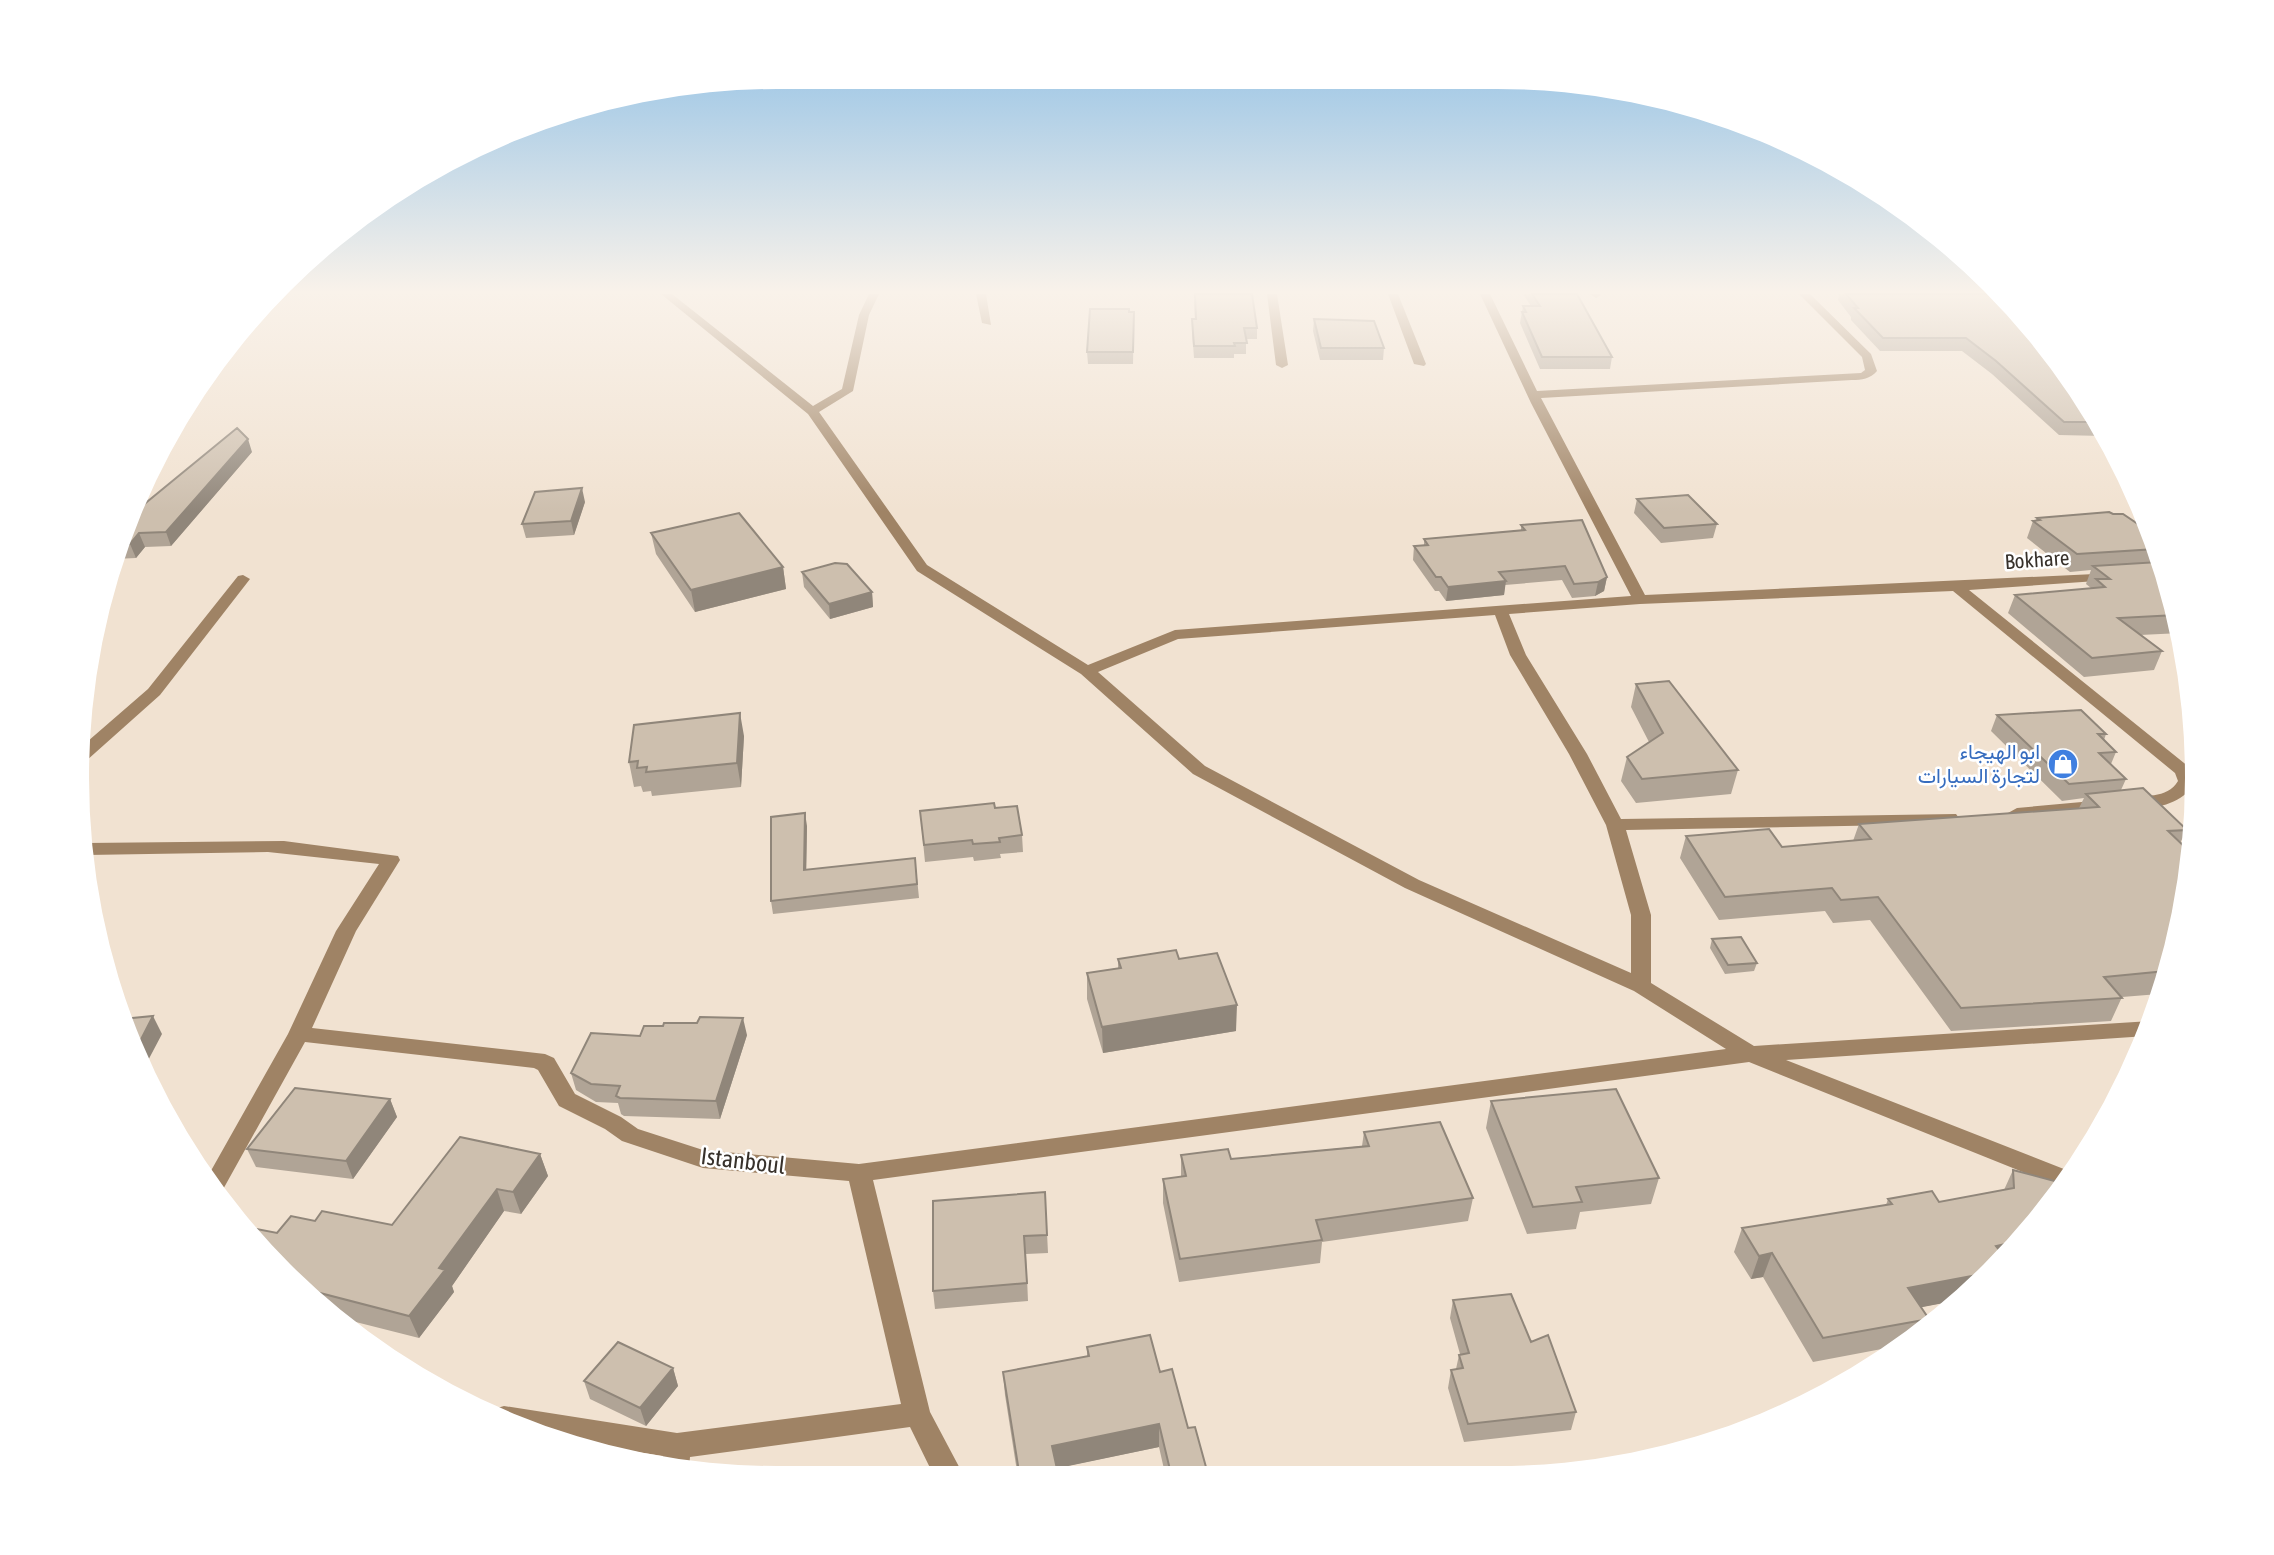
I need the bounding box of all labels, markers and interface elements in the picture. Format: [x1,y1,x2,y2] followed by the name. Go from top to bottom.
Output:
[2004,545,2070,573] street label: Bokhare
[1918,739,2040,789] place label: ابو الهيجاء لتجارة السيارات
[2046,747,2080,781] shop icon: ابو الهيجاء لتجارة السيارات
[699,1142,787,1179] street label: Istanboul

